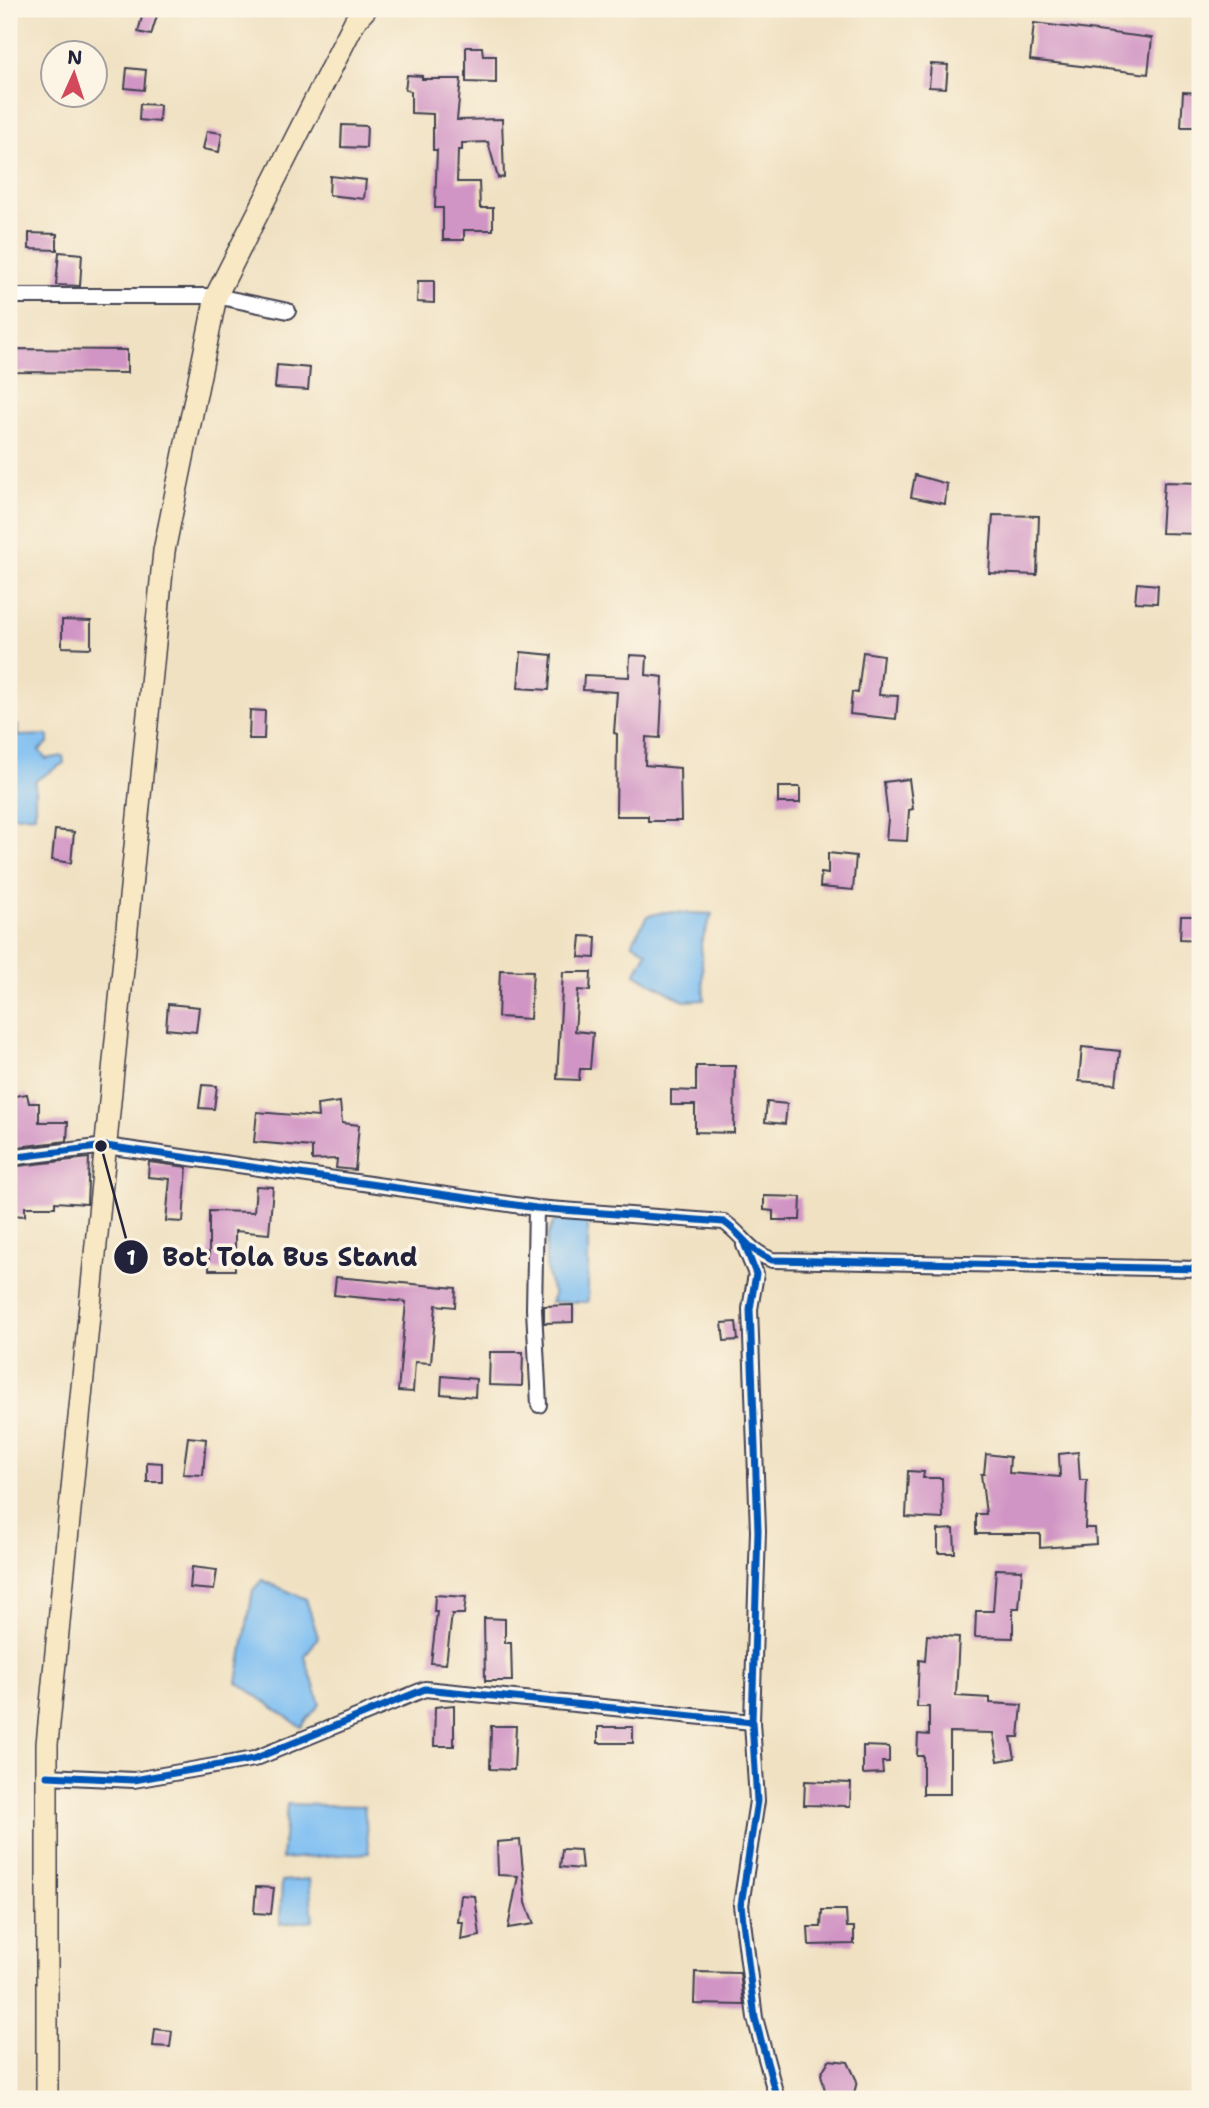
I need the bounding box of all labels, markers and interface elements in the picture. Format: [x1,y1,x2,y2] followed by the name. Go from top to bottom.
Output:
[38,38,108,108] north arrow
[67,45,83,70] text: N
[113,1234,432,1281] callout: Bot Tola Bus Stand
[162,1239,418,1274] text: Bot Tola Bus Stand
[126,1244,136,1272] text: 1

